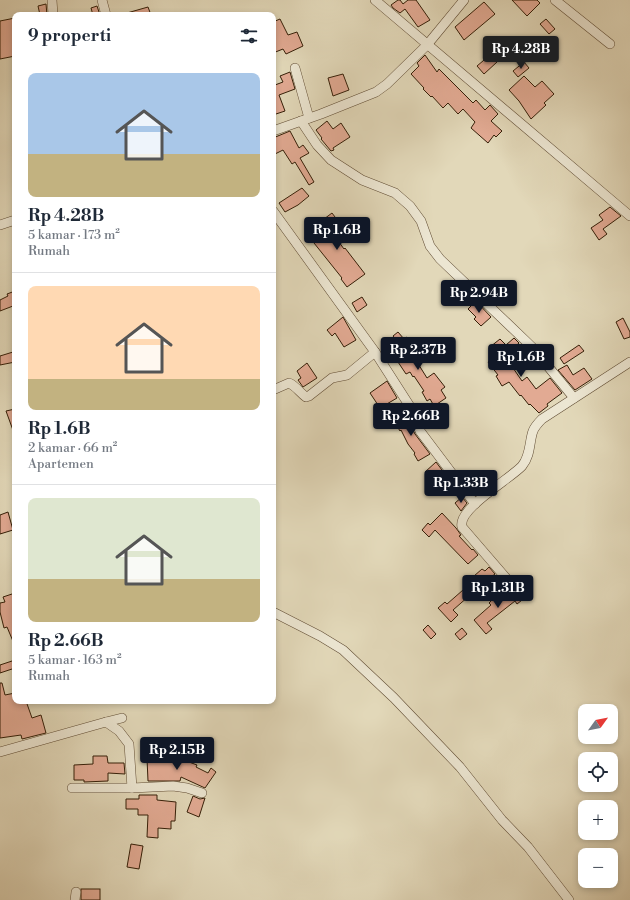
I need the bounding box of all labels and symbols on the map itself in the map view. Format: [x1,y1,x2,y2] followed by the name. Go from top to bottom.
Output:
[480,36,562,70] pin: Rp 4.28B
[300,217,374,251] pin: Rp 1.6B
[438,280,520,314] pin: Rp 2.94B
[377,337,459,371] pin: Rp 2.37B
[484,344,558,378] pin: Rp 1.6B
[370,403,452,437] pin: Rp 2.66B
[420,470,502,504] pin: Rp 1.33B
[457,575,539,609] pin: Rp 1.31B
[578,704,618,744] north arrow
[136,737,218,771] pin: Rp 2.15B

